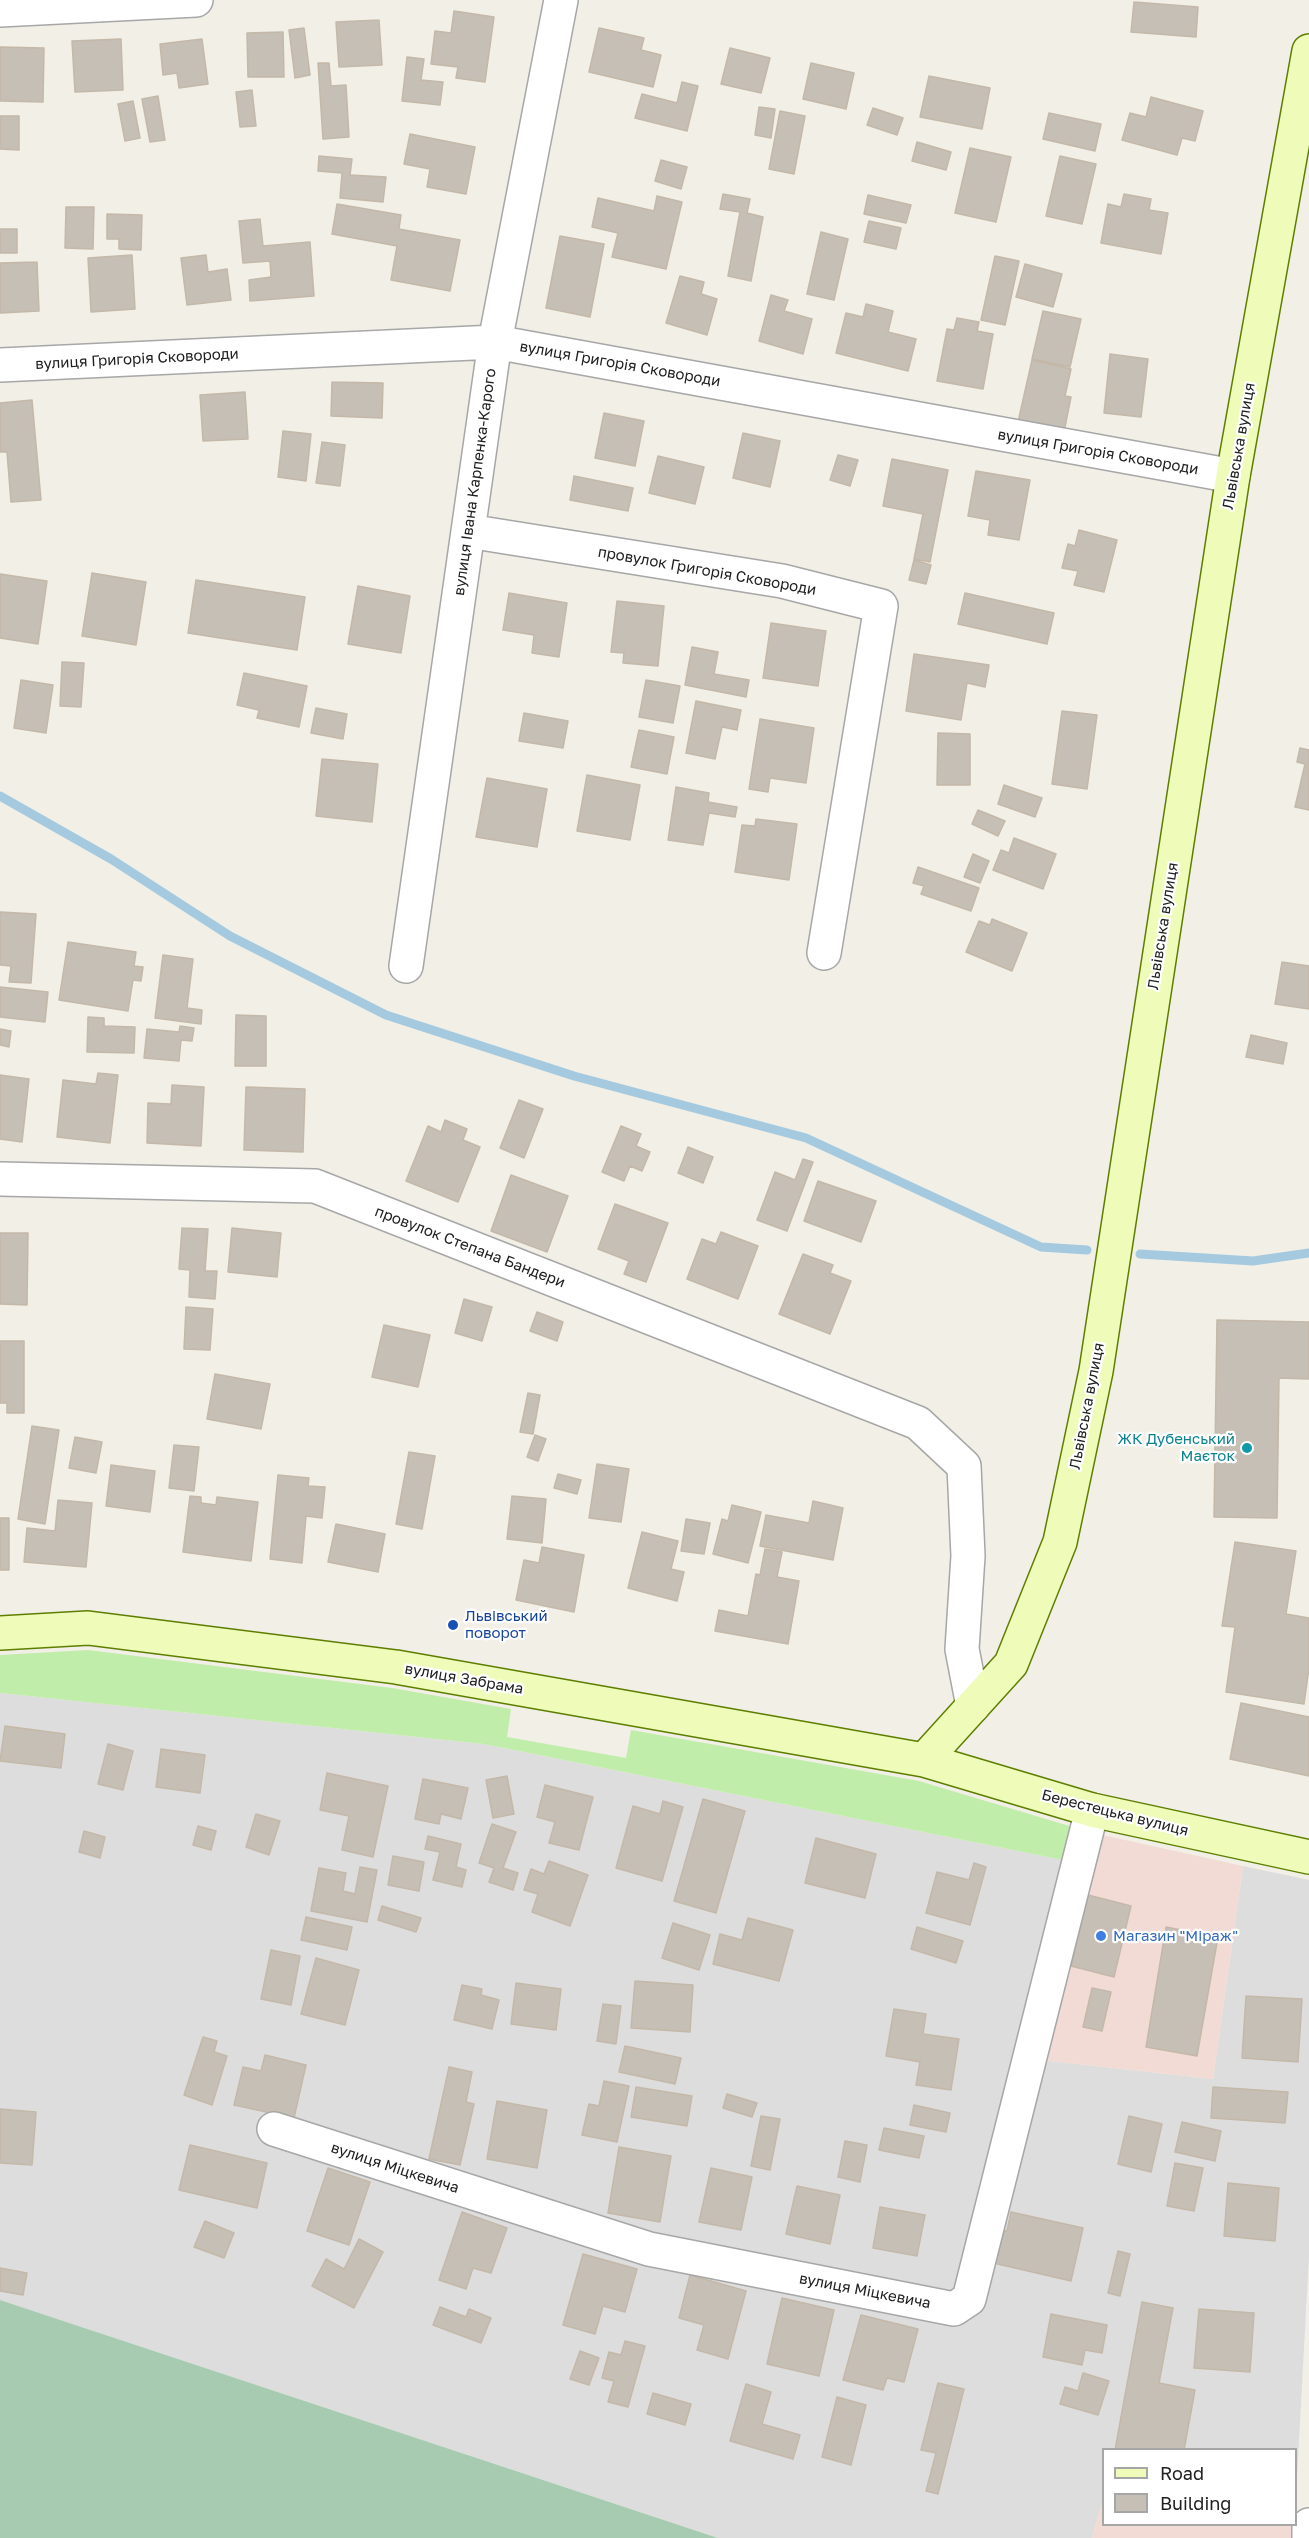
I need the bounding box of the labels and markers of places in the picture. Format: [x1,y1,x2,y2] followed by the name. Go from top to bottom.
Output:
[1118,1430,1235,1465] place label: ЖК Дубенський Маєток
[1240,1441,1254,1455] marker: ЖК Дубенський Маєток
[465,1607,548,1642] place label: Львівський поворот
[446,1618,460,1632] marker: Львівський поворот
[1113,1927,1238,1945] place label: Магазин "Міраж"
[1094,1929,1108,1943] marker: Магазин "Міраж"

